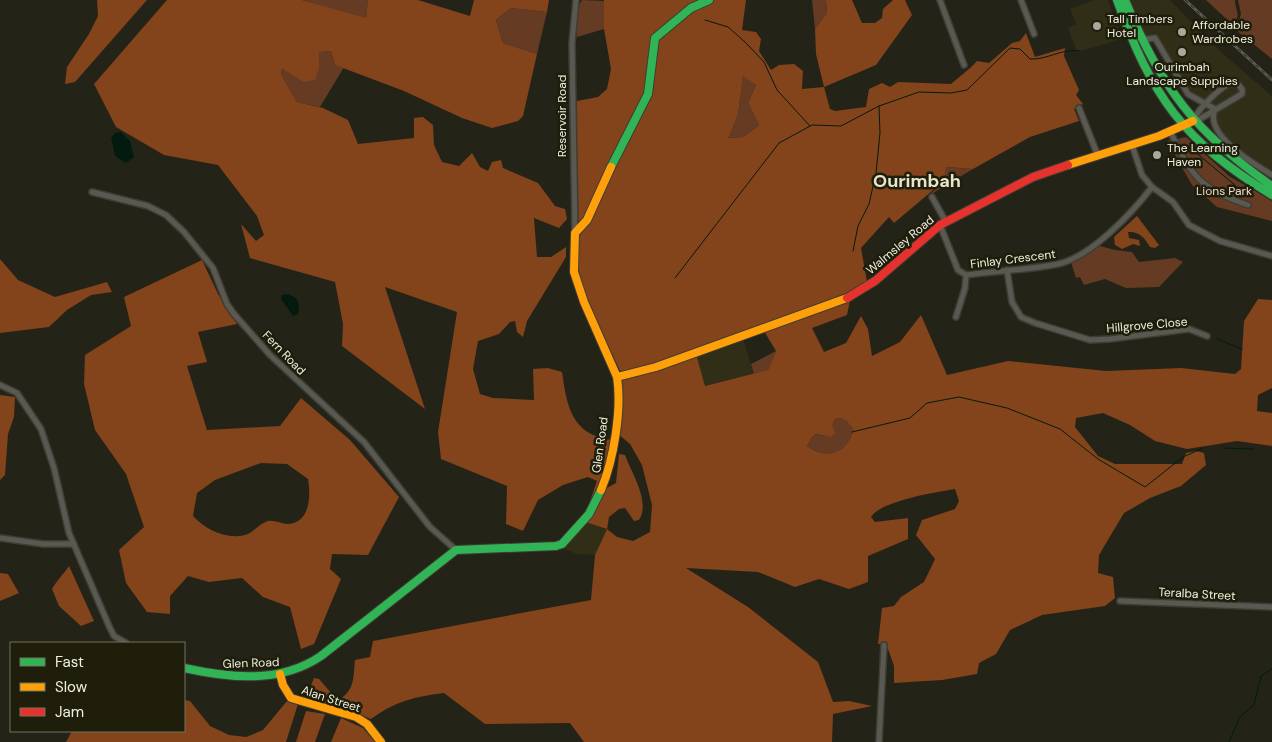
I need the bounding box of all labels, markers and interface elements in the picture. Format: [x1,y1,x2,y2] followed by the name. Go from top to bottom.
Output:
[1107,11,1173,41] place label: Tall Timbers Hotel
[1192,17,1253,47] place label: Affordable Wardrobes
[1091,20,1103,32] marker: Tall Timbers Hotel
[1176,26,1188,38] marker: Affordable Wardrobes
[1176,46,1188,58] marker: Ourimbah Landscape Supplies
[1126,59,1238,89] place label: Ourimbah Landscape Supplies
[554,75,570,157] street label: Reservoir Road
[1167,140,1238,170] place label: The Learning Haven
[1151,149,1163,161] marker: The Learning Haven
[873,169,961,193] district label: Ourimbah
[1196,183,1252,199] park label: Lions Park
[863,212,937,278] street label: Walmsley Road
[969,246,1057,272] street label: Finlay Crescent
[1106,313,1188,337] street label: Hillgrove Close
[259,327,309,379] street label: Fern Road
[588,416,612,474] street label: Glen Road
[1158,584,1236,604] street label: Teralba Street
[10,642,185,732] legend
[55,652,84,672] text: Fast
[222,654,280,672] street label: Glen Road
[55,677,88,697] text: Slow
[299,682,363,716] street label: Alan Street
[55,702,84,722] text: Jam

